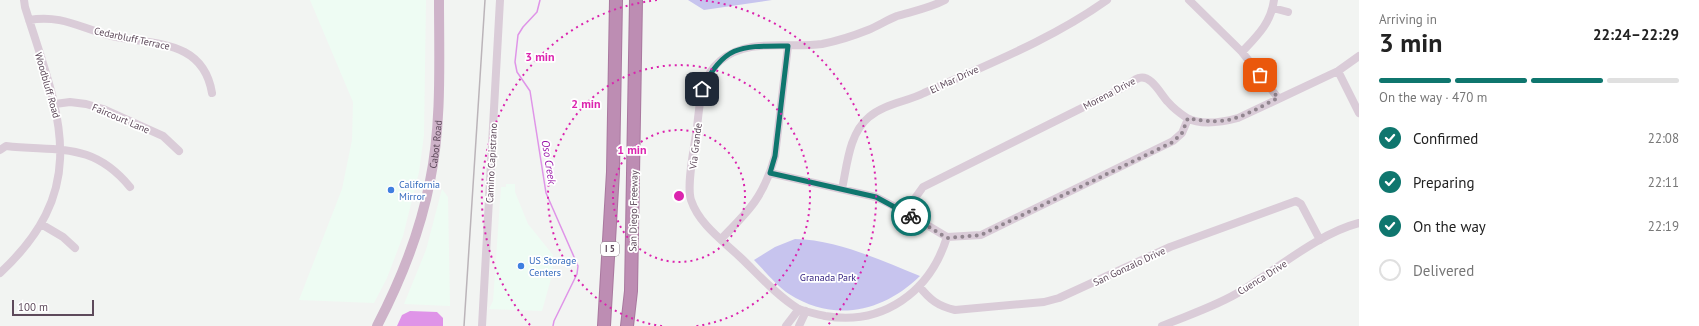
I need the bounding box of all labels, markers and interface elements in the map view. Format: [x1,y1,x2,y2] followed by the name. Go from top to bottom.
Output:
[1379,11,1437,28] text: Arriving in
[93,24,171,53] street label: Cedarbluff Terrace
[1593,25,1679,44] text: 22:24–22:29
[1379,26,1442,59] text: 3 min
[525,49,555,64] text: 3 min
[32,51,63,120] street label: Woodbluff Road
[1243,58,1277,92] pin
[928,63,981,96] street label: El Mar Drive
[1249,64,1271,86] icon: bag
[685,72,719,106] pin
[1081,74,1138,113] street label: Morena Drive
[691,78,713,100] icon: home
[1379,89,1487,106] text: On the way · 470 m
[571,96,601,111] text: 2 min
[90,100,152,136] street label: Faircourt Lane
[426,120,445,170] street label: Cabot Road
[686,122,705,171] street label: Via Grande
[483,123,500,203] street label: Camino Capistrano
[1379,127,1401,149] icon: check
[1413,129,1478,148] text: Confirmed
[1648,130,1679,147] text: 22:08
[539,139,560,186] water label: Oso Creek
[617,142,647,157] text: 1 min
[626,170,641,252] street label: San Diego Freeway
[1379,171,1401,193] icon: check
[1413,173,1475,192] text: Preparing
[1648,174,1679,191] text: 22:11
[399,178,440,203] place label: California Mirror
[386,185,396,195] marker: California Mirror
[672,189,686,203] centre of rings
[891,196,931,236] courier
[900,205,922,227] icon: bike
[1379,215,1401,237] icon: check
[1413,217,1486,236] text: On the way
[1648,218,1679,235] text: 22:19
[601,242,619,256] road number: I 5
[1091,244,1167,289] street label: San Gonzalo Drive
[529,254,576,279] place label: US Storage Centers
[1235,257,1289,298] street label: Cuenca Drive
[516,261,526,271] marker: US Storage Centers
[1413,261,1474,280] text: Delivered
[800,271,856,284] park label: Granada Park
[12,298,94,317] scale bar
[18,300,48,314] text: 100 m

